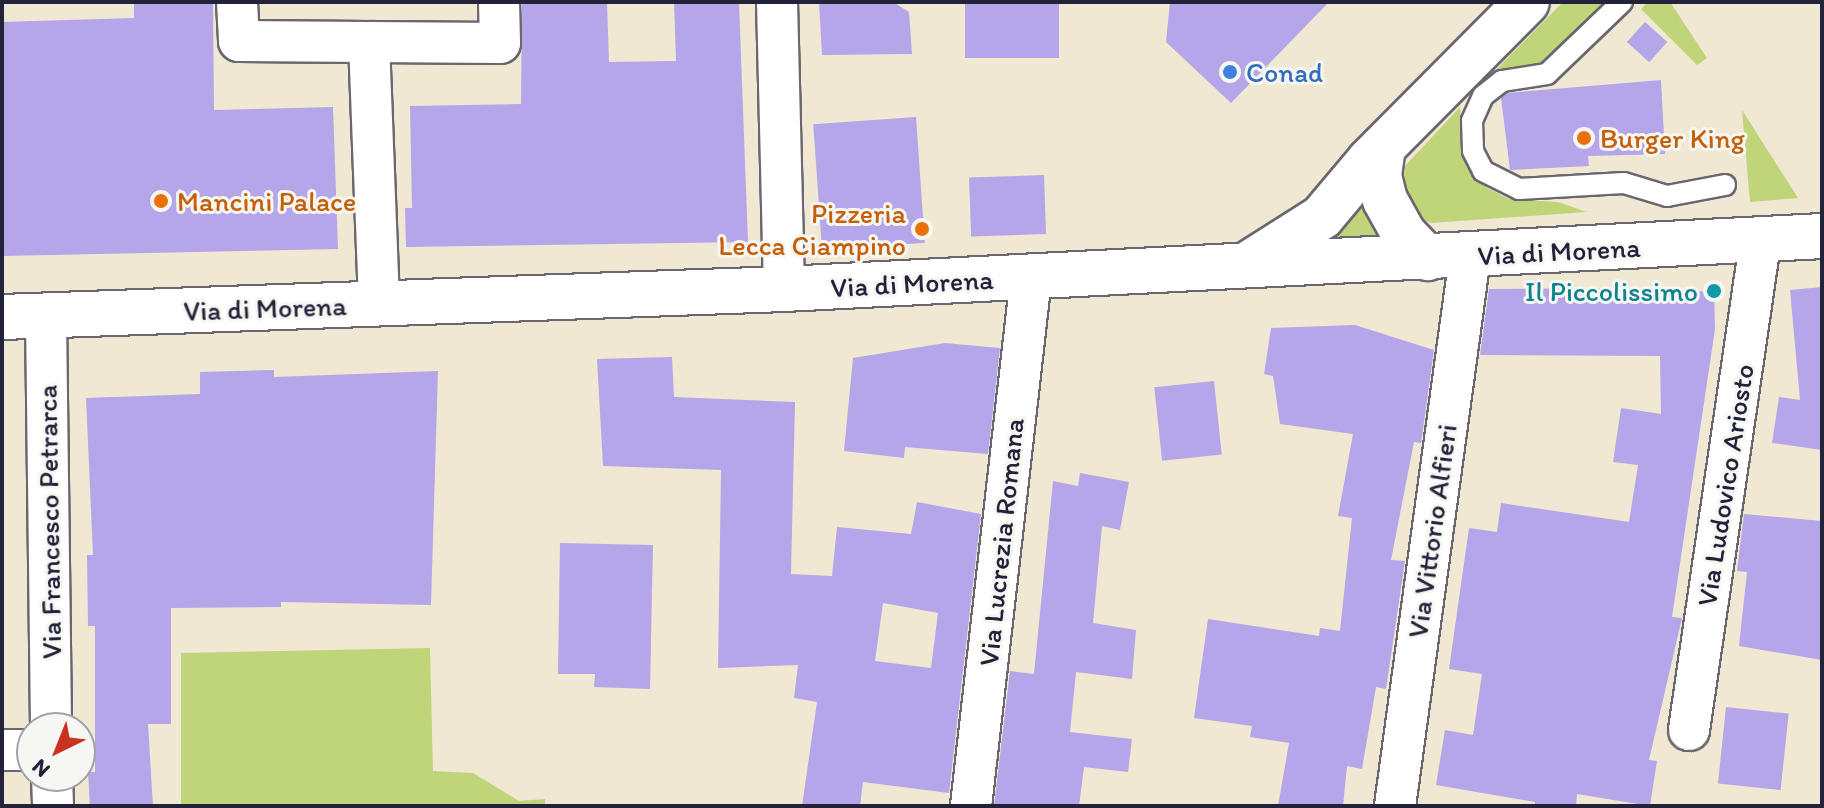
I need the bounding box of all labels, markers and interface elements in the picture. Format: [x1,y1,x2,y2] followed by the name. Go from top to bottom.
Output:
[1246,55,1323,89] place label: Conad
[1221,63,1239,81] marker: Conad
[1600,121,1745,155] place label: Burger King
[1575,129,1593,147] marker: Burger King
[177,184,356,218] place label: Mancini Palace
[152,192,170,210] marker: Mancini Palace
[719,196,906,262] place label: Pizzeria Lecca Ciampino
[913,220,931,238] marker: Pizzeria Lecca Ciampino
[1477,230,1641,272] street label: Via di Morena
[830,262,994,304] street label: Via di Morena
[1525,274,1698,308] place label: Il Piccolissimo
[1705,282,1723,300] marker: Il Piccolissimo
[183,288,347,328] street label: Via di Morena
[1689,362,1761,608] street label: Via Ludovico Ariosto
[30,385,68,659] street label: Via Francesco Petrarca
[971,416,1031,668] street label: Via Lucrezia Romana
[1400,422,1464,640] street label: Via Vittorio Alfieri
[16,712,96,792] north arrow
[26,754,55,783] text: N

